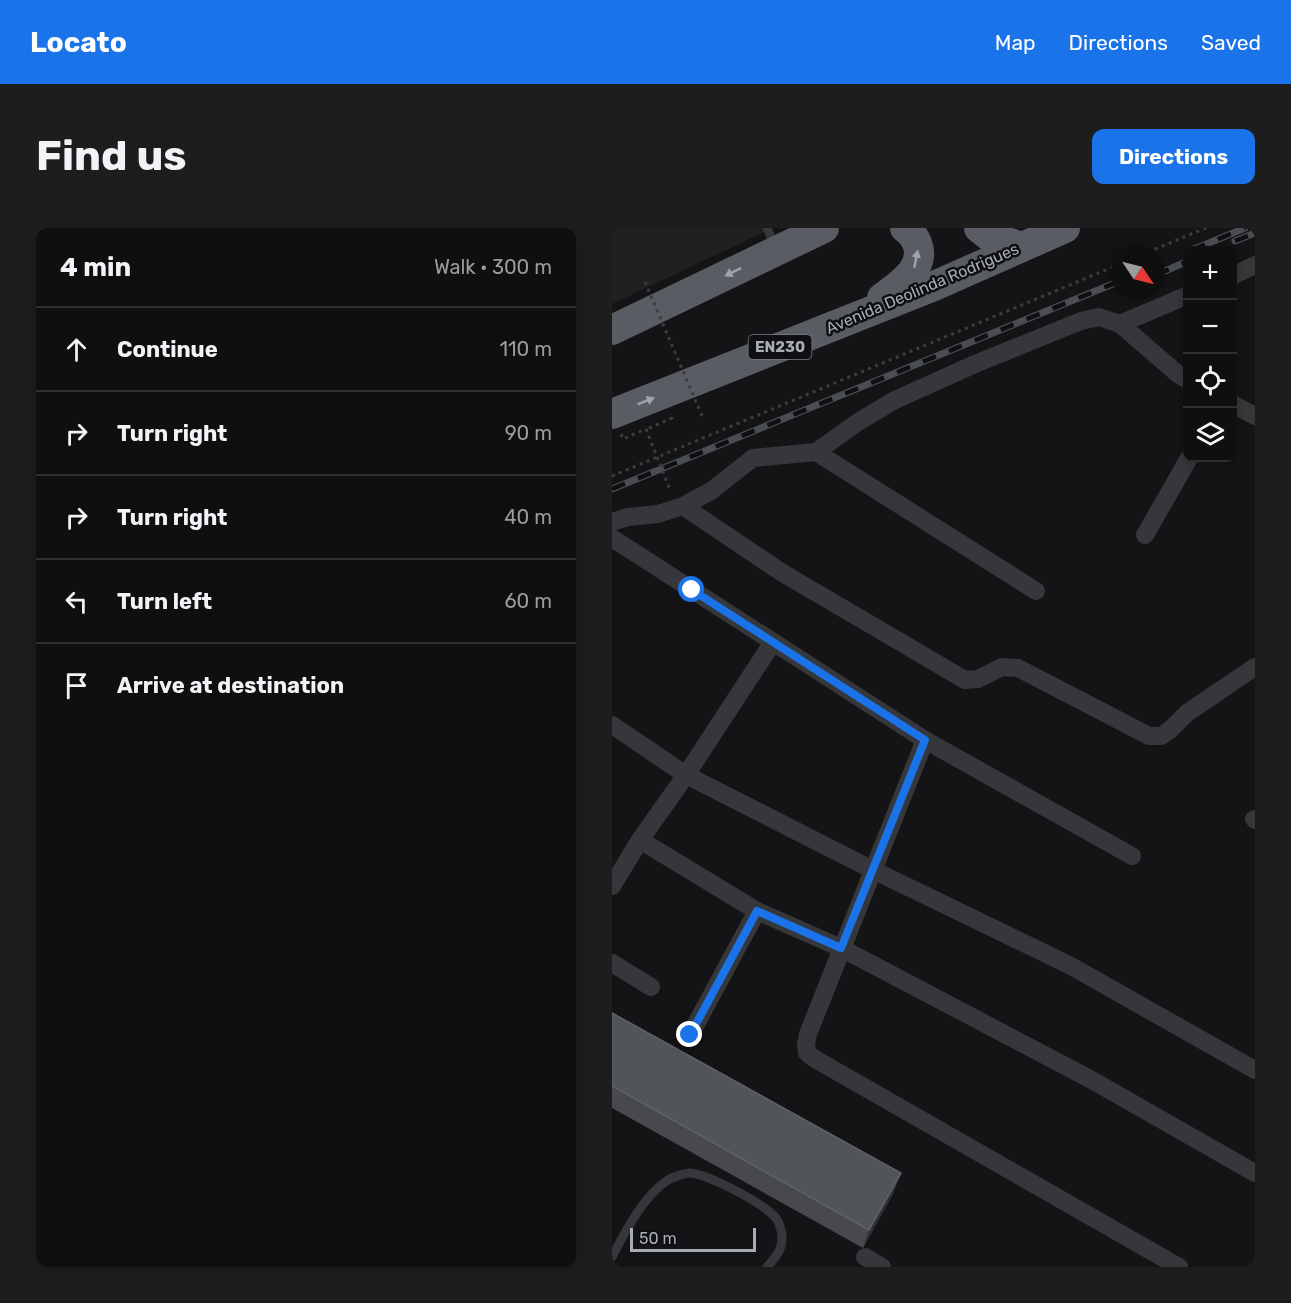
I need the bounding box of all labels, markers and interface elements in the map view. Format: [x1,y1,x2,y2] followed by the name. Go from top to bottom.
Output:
[30,26,127,59] text: Locato
[995,30,1036,55] text: Map
[1069,30,1168,55] text: Directions
[1201,30,1261,55] text: Saved
[1092,129,1255,184] button: Directions
[36,131,187,181] text: Find us
[823,239,1022,338] street label: Avenida Deolinda Rodrigues
[1111,246,1165,300] north arrow
[1183,246,1237,462] map controls
[1183,246,1237,300] button: +
[912,249,921,268] one-way arrow
[60,252,131,283] text: 4 min
[434,255,552,279] text: Walk · 300 m
[725,267,742,276] one-way arrow
[1183,300,1237,354] button: −
[60,333,93,366] icon: ahead
[748,335,812,359] road number: EN230
[117,336,218,363] text: Continue
[500,337,552,361] text: 110 m
[1183,354,1237,408] button: locate
[638,395,656,405] one-way arrow
[1183,408,1237,462] button: layers
[60,417,93,450] icon: right
[117,420,227,447] text: Turn right
[505,421,552,445] text: 90 m
[60,501,93,534] icon: right
[117,504,227,531] text: Turn right
[504,505,552,529] text: 40 m
[678,576,704,602] route start
[60,585,93,618] icon: left
[117,588,212,615] text: Turn left
[505,589,552,613] text: 60 m
[60,669,93,702] icon: arrive
[117,672,344,699] text: Arrive at destination
[676,1021,702,1047] route end
[630,1225,756,1252] scale bar
[639,1229,677,1248] text: 50 m

